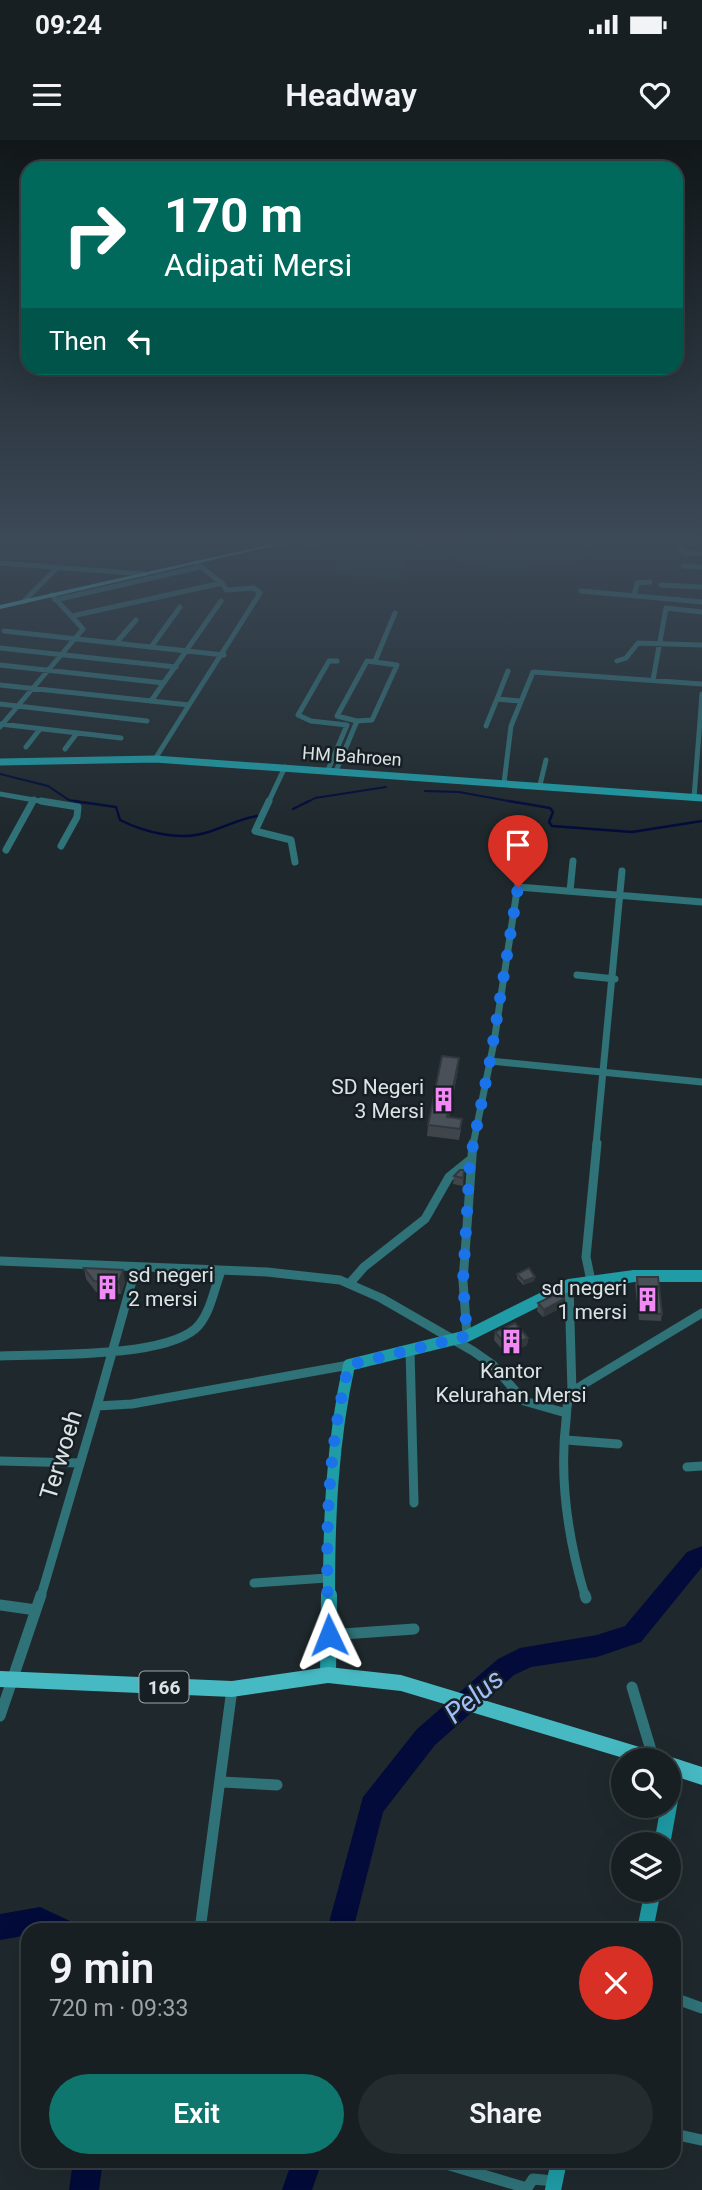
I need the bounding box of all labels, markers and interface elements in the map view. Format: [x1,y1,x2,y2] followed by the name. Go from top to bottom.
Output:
[35,10,102,40] text: 09:24
[28,76,66,114] icon: menu
[285,76,417,114] text: Headway
[636,76,674,114] icon: heart
[164,187,303,244] text: 170 m
[49,189,140,280] icon: right
[164,246,352,284] text: Adipati Mersi
[121,322,159,360] icon: left
[49,326,107,356] text: Then
[302,742,402,770] street label: HM Bahroen
[488,815,548,887] pin
[499,826,537,864] icon: arrive
[331,1075,424,1123] place label: SD Negeri 3 Mersi
[430,1085,458,1113] building icon: SD Negeri 3 Mersi
[128,1263,214,1311] place label: sd negeri 2 mersi
[94,1273,122,1301] building icon: sd negeri 2 mersi
[541,1276,627,1324] place label: sd negeri 1 mersi
[633,1286,661,1314] building icon: sd negeri 1 mersi
[497,1328,525,1356] building icon: Kantor Kelurahan Mersi
[435,1359,587,1407] place label: Kantor Kelurahan Mersi
[34,1407,88,1503] street label: Terwoeh
[292,1598,366,1672] position arrow
[438,1662,510,1730] water label: Pelus
[140,1672,188,1702] road number: 166
[611,1748,681,1902] map controls
[611,1748,681,1818] button: search
[611,1832,681,1902] button: layers
[49,1944,154,1993] text: 9 min
[579,1946,653,2020] button: close
[49,1995,188,2022] text: 720 m · 09:33
[49,2074,344,2154] button: Exit
[358,2074,653,2154] button: Share

